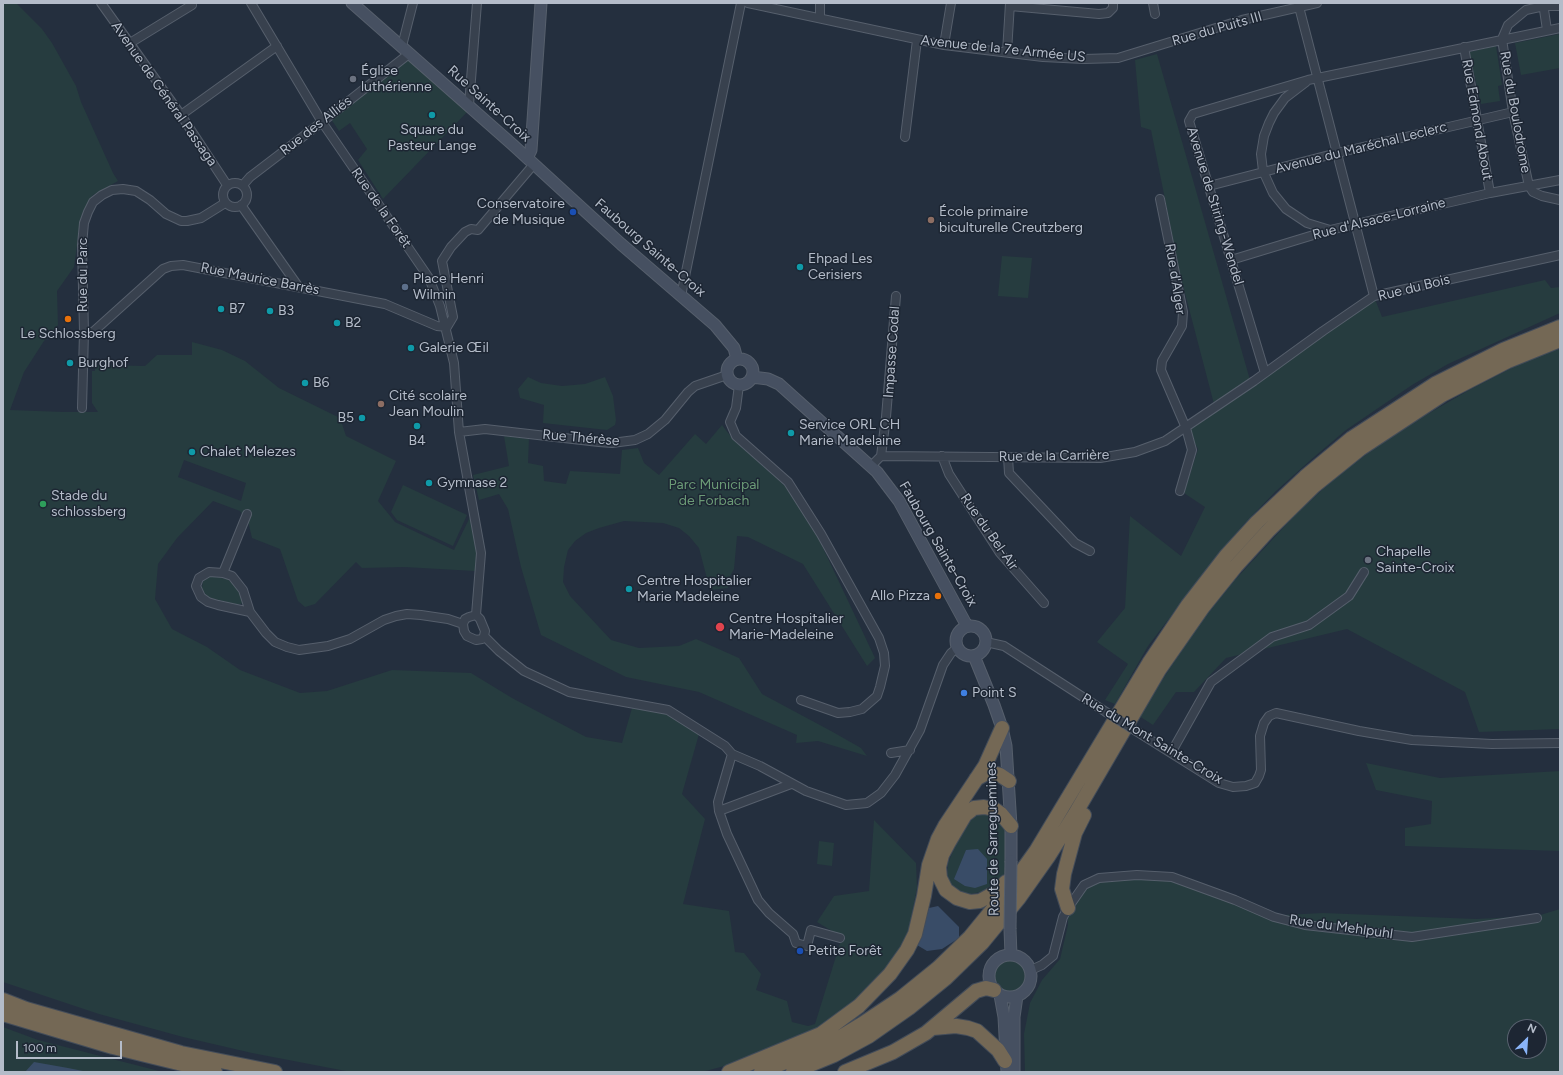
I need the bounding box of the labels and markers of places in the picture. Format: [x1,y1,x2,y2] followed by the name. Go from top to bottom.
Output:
[361,63,432,96] place label: Église luthérienne
[348,74,358,84] marker: Église luthérienne
[427,110,437,120] marker: Square du Pasteur Lange
[388,122,476,154] place label: Square du Pasteur Lange
[477,196,565,228] place label: Conservatoire de Musique
[939,204,1083,236] place label: École primaire biculturelle Creutzberg
[568,207,578,217] marker: Conservatoire de Musique
[926,215,936,225] marker: École primaire biculturelle Creutzberg
[808,251,873,284] place label: Ehpad Les Cerisiers
[795,262,805,272] marker: Ehpad Les Cerisiers
[413,271,484,304] place label: Place Henri Wilmin
[400,282,410,292] marker: Place Henri Wilmin
[229,301,245,317] place label: B7
[278,303,294,319] place label: B3
[216,304,226,314] marker: B7
[265,306,275,316] marker: B3
[63,314,73,324] marker: Le Schlossberg
[345,315,361,331] place label: B2
[332,318,342,328] marker: B2
[20,326,116,342] place label: Le Schlossberg
[419,340,489,356] place label: Galerie Œil
[406,343,416,353] marker: Galerie Œil
[78,355,128,371] place label: Burghof
[65,358,75,368] marker: Burghof
[313,375,329,391] place label: B6
[300,378,310,388] marker: B6
[389,388,467,420] place label: Cité scolaire Jean Moulin
[376,399,386,409] marker: Cité scolaire Jean Moulin
[337,410,354,426] place label: B5
[357,413,367,423] marker: B5
[799,417,901,450] place label: Service ORL CH Marie Madelaine
[412,421,422,431] marker: B4
[786,428,796,438] marker: Service ORL CH Marie Madelaine
[408,433,426,449] place label: B4
[200,444,296,460] place label: Chalet Melezes
[187,447,197,457] marker: Chalet Melezes
[437,475,507,491] place label: Gymnase 2
[424,478,434,488] marker: Gymnase 2
[51,488,126,520] place label: Stade du schlossberg
[38,499,48,509] marker: Stade du schlossberg
[1376,544,1454,576] place label: Chapelle Sainte-Croix
[1363,555,1373,565] marker: Chapelle Sainte-Croix
[637,573,751,606] place label: Centre Hospitalier Marie Madeleine
[624,584,634,594] marker: Centre Hospitalier Marie Madeleine
[871,588,930,604] place label: Allo Pizza
[933,591,943,601] marker: Allo Pizza
[729,611,843,644] place label: Centre Hospitalier Marie-Madeleine
[714,621,726,633] marker: Centre Hospitalier Marie-Madeleine
[972,685,1016,701] place label: Point S
[959,688,969,698] marker: Point S
[808,943,882,959] place label: Petite Forêt
[795,946,805,956] marker: Petite Forêt

